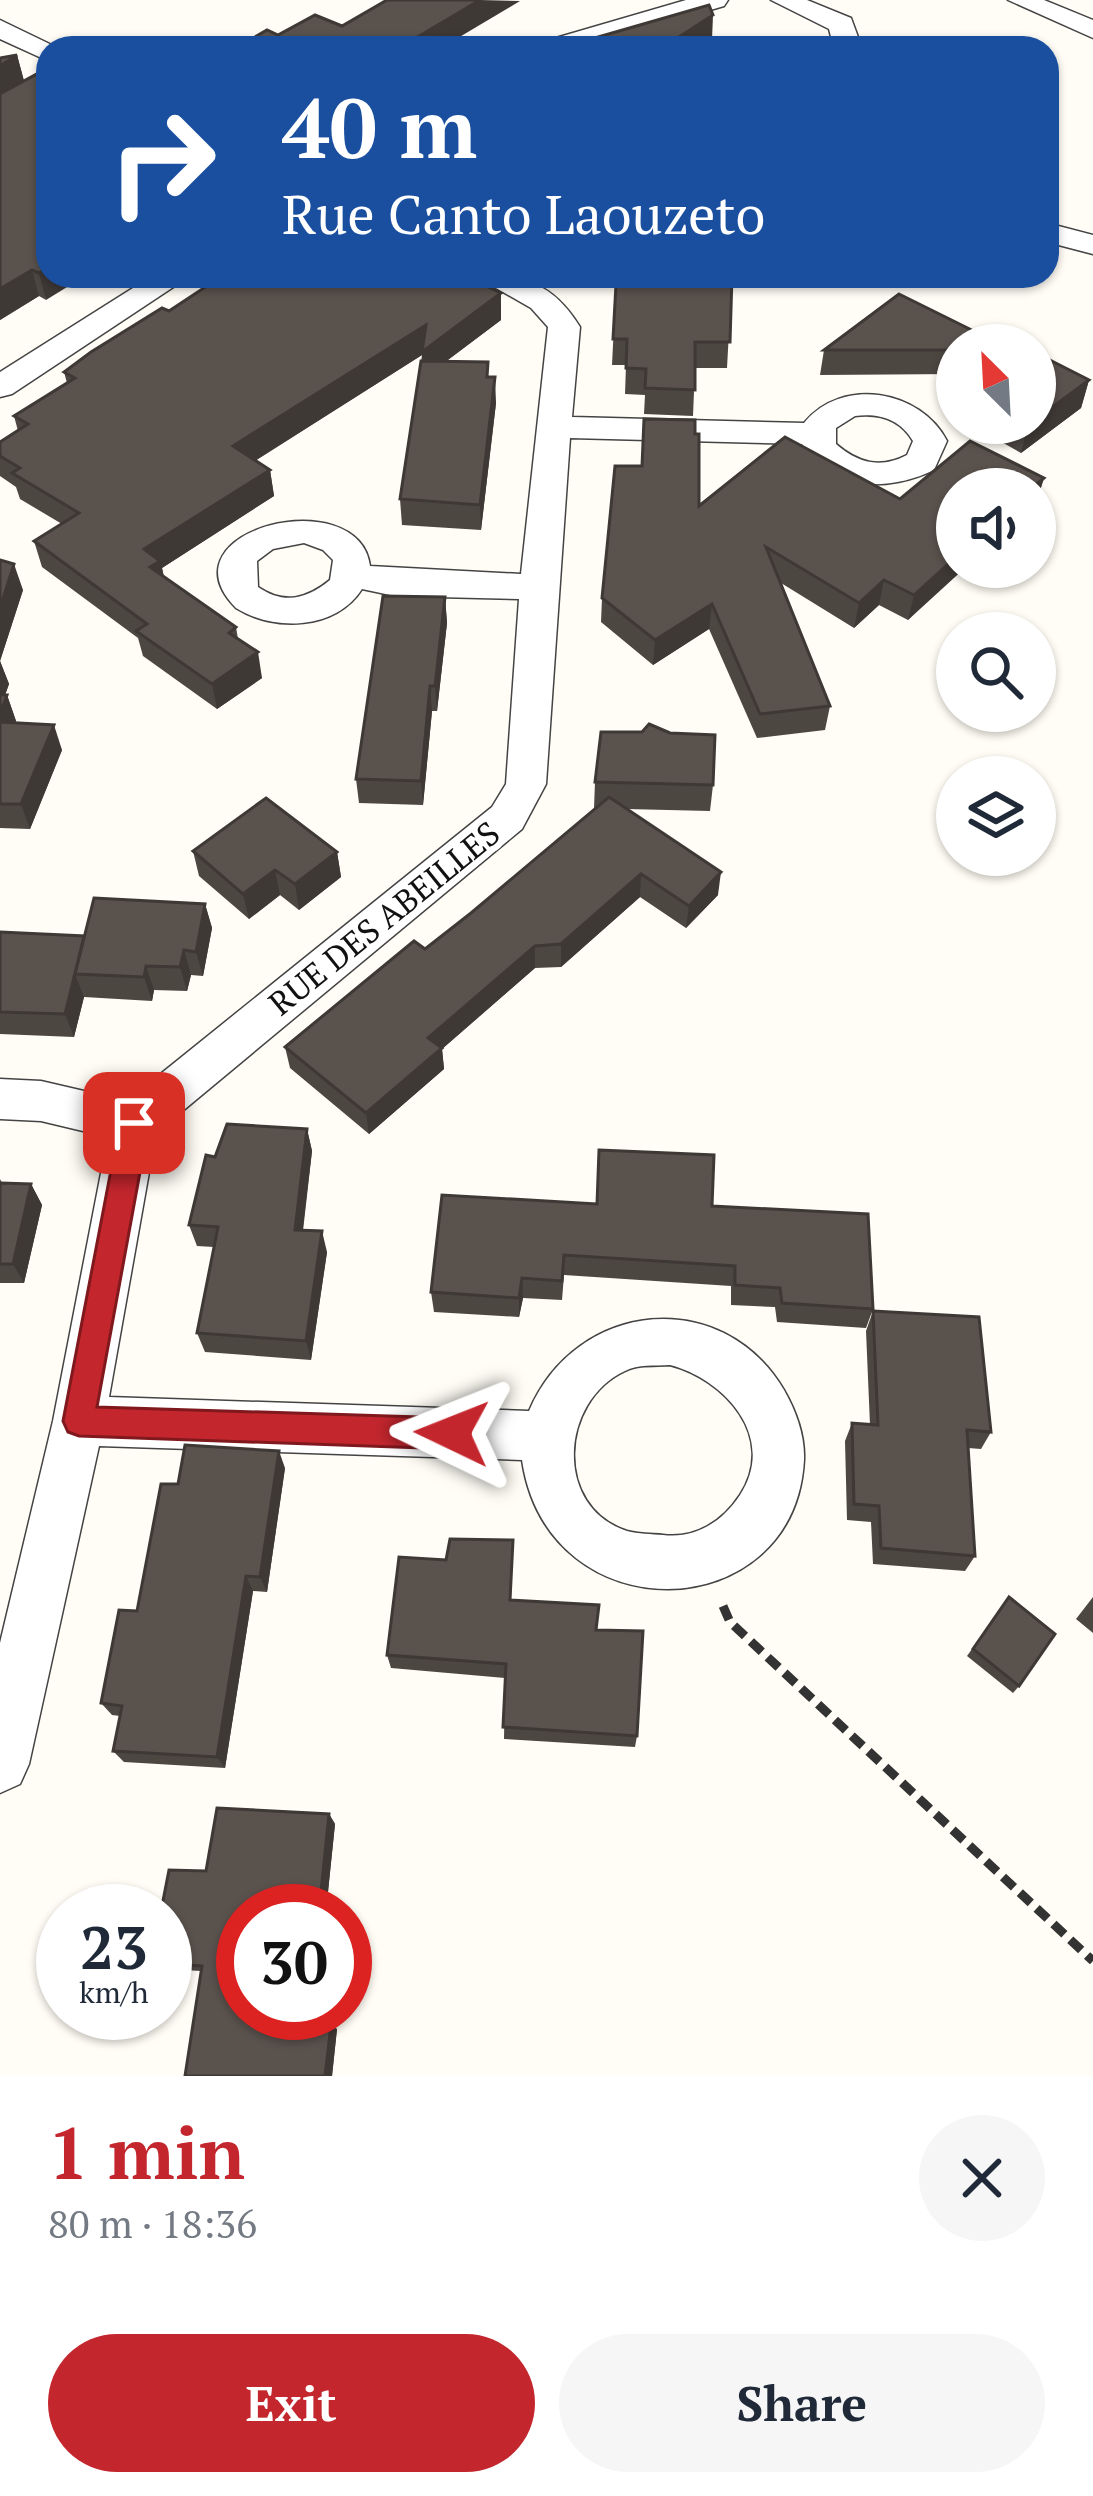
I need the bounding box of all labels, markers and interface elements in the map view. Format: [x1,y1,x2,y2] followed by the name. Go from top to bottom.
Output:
[282,71,477,182] text: 40 m
[84,84,240,240] icon: right
[282,178,765,249] text: Rue Canto Laouzeto
[936,324,1056,444] north arrow
[936,324,1056,876] map controls
[936,468,1056,588] button: sound
[936,612,1056,732] button: search
[936,756,1056,876] button: layers
[259,811,508,1024] street label: RUE DES ABEILLES
[83,1072,185,1174] pin
[101,1090,167,1156] icon: arrive
[389,1370,515,1496] position arrow
[216,1884,372,2040] speed limit sign: 30
[80,1907,148,1986] text: 23
[79,1972,149,2012] text: km/h
[48,2104,245,2200] text: 1 min
[919,2115,1045,2241] button: close
[48,2197,257,2249] text: 80 m · 18:36
[48,2334,535,2472] button: Exit
[559,2334,1045,2472] button: Share

